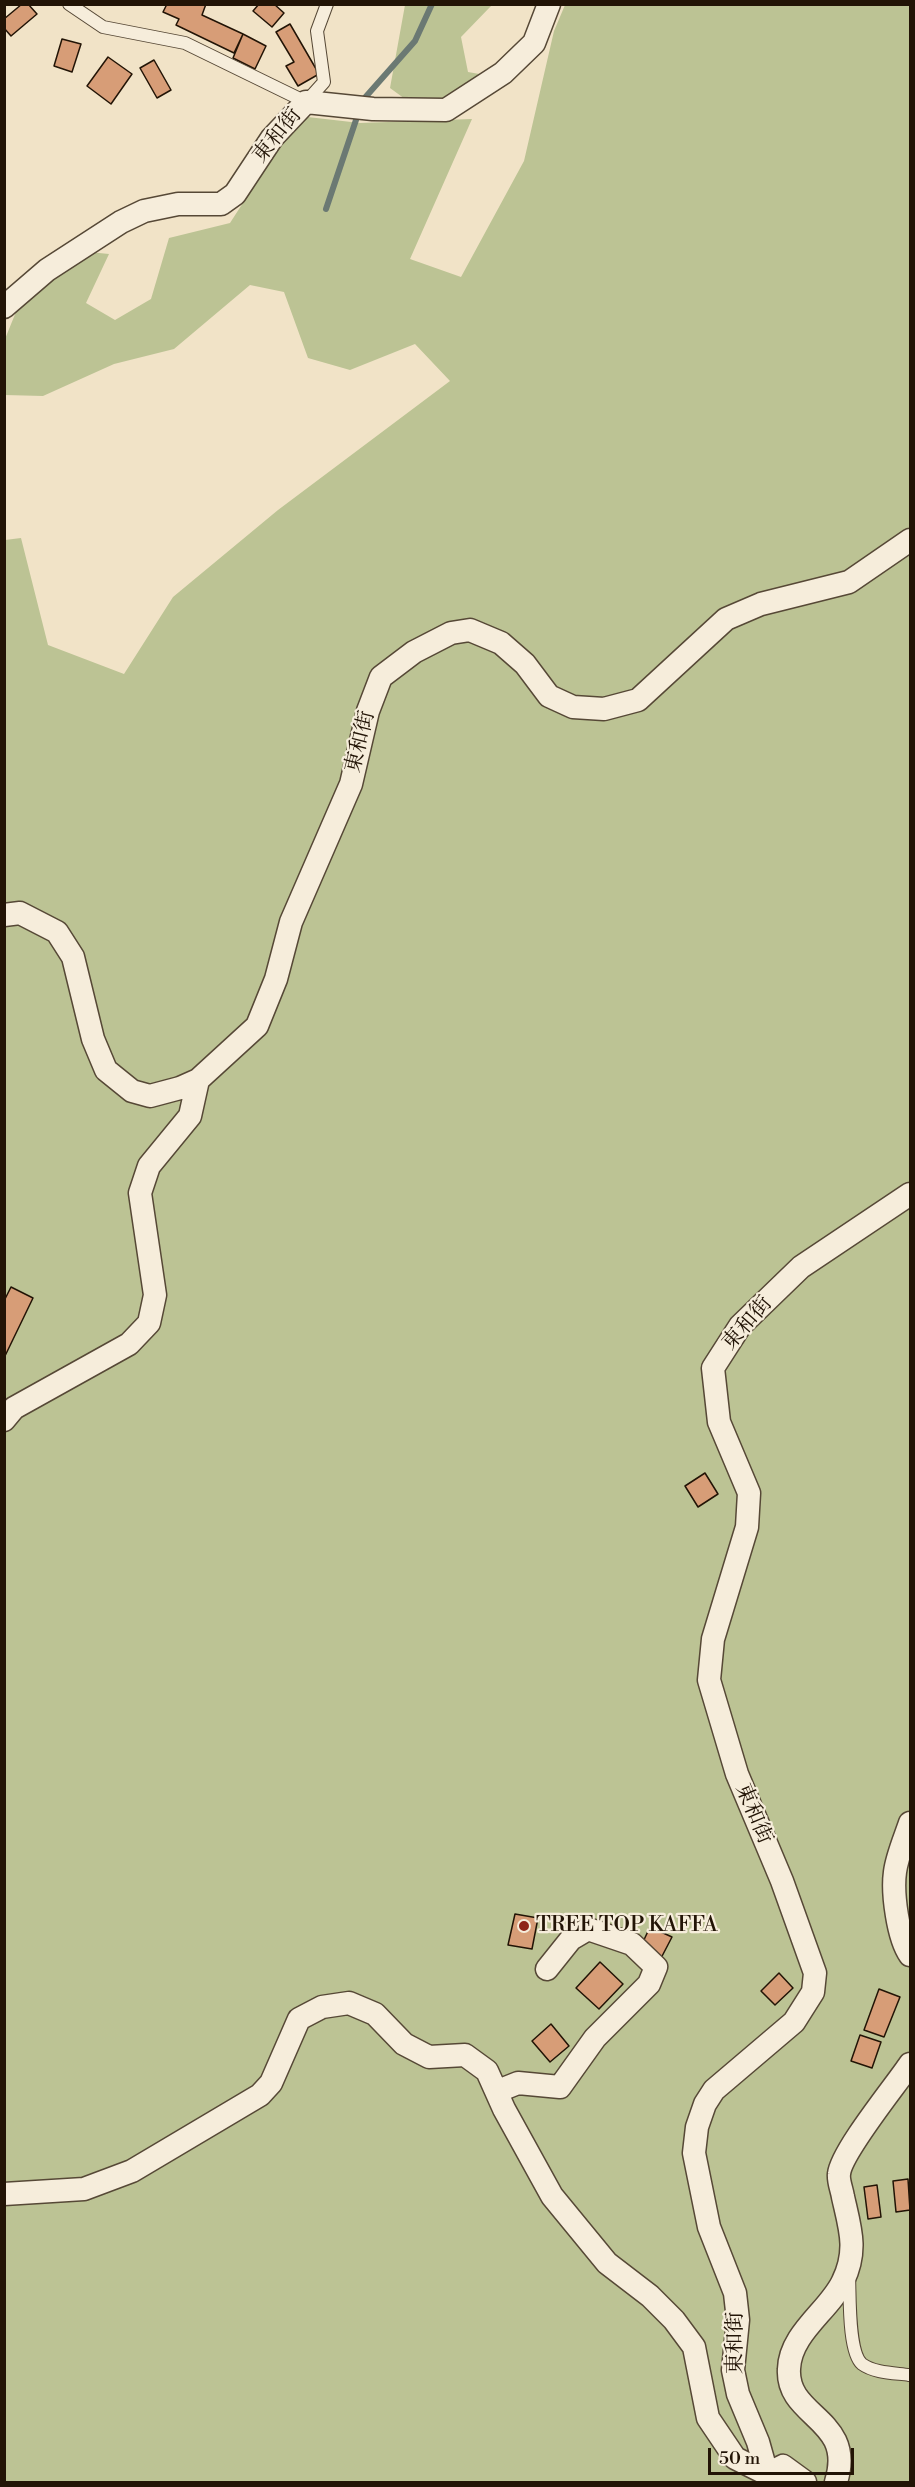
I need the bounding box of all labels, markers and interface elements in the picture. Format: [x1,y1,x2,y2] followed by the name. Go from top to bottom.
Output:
[248,104,308,168] street label: 東和街
[341,708,381,776] street label: 東和街
[718,1292,778,1356] street label: 東和街
[729,1780,777,1848] street label: 東和街
[536,1913,718,1939] place label: TREE TOP KAFFA
[517,1919,531,1933] marker: TREE TOP KAFFA
[723,2312,749,2374] street label: 東和街
[711,2436,856,2474] scale bar
[719,2447,760,2470] text: 50 m

